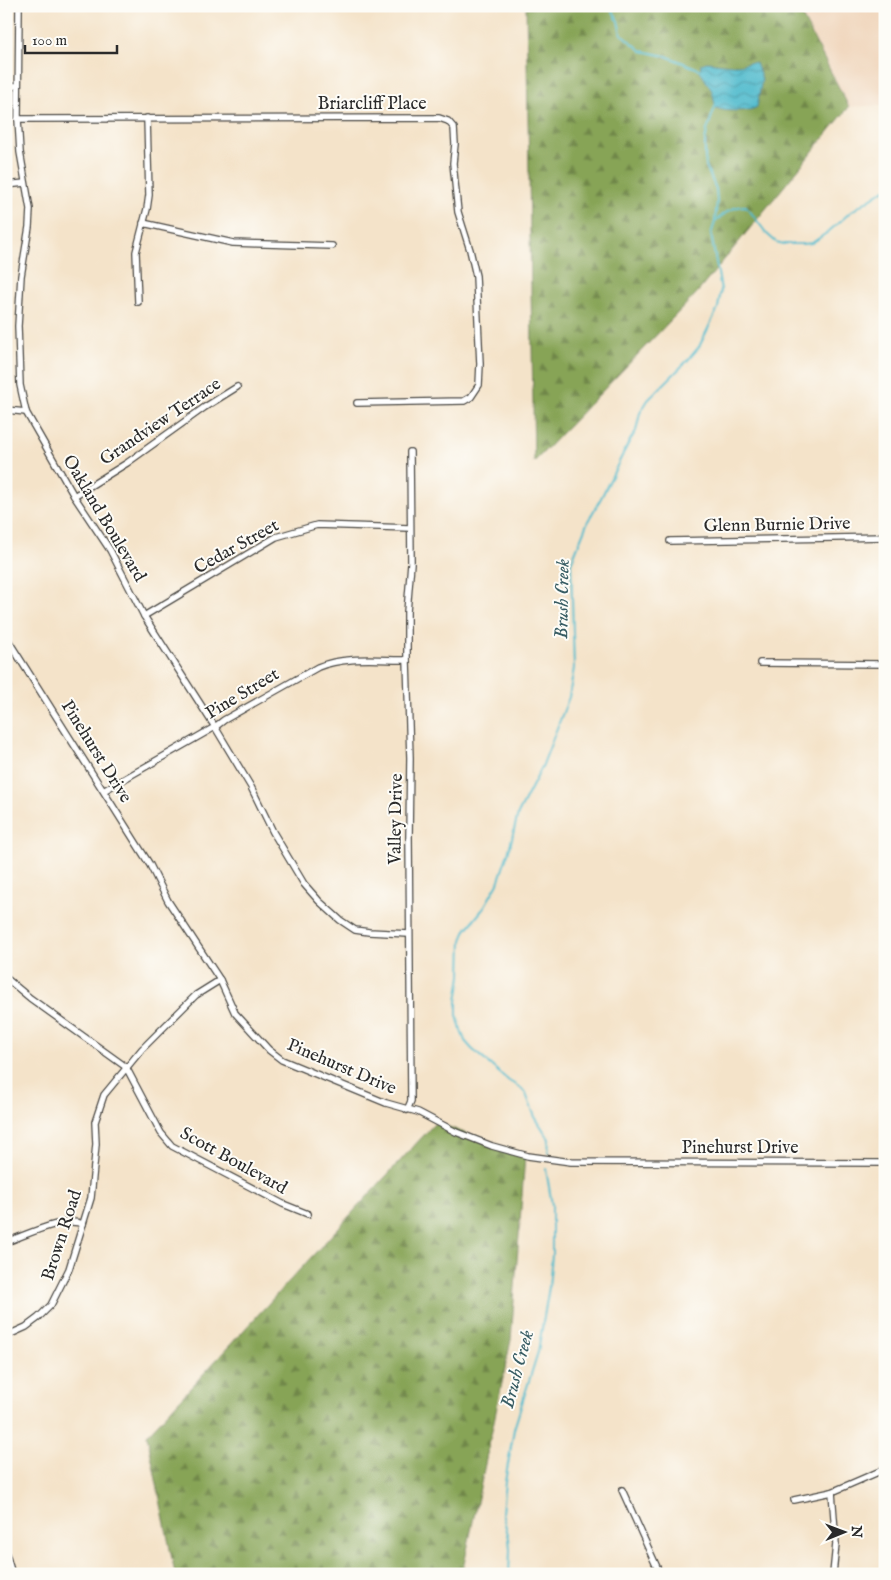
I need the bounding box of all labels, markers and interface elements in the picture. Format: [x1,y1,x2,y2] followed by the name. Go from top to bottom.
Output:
[25,22,118,54] scale bar
[32,31,68,50] text: 100 m
[318,93,426,116] street label: Briarcliff Place
[96,373,226,471] street label: Grandview Terrace
[57,451,151,587] street label: Oakland Boulevard
[703,513,851,538] street label: Glenn Burnie Drive
[190,515,283,580] street label: Cedar Street
[550,558,576,639] water label: Brush Creek
[202,663,284,725] street label: Pine Street
[55,696,136,807] street label: Pinehurst Drive
[384,773,409,866] street label: Valley Drive
[283,1034,400,1101] street label: Pinehurst Drive
[176,1122,291,1200] street label: Scott Boulevard
[682,1137,798,1160] street label: Pinehurst Drive
[37,1187,88,1284] street label: Brown Road
[496,1327,540,1411] water label: Brush Creek
[818,1508,868,1558] north arrow
[847,1525,865,1538] text: N

